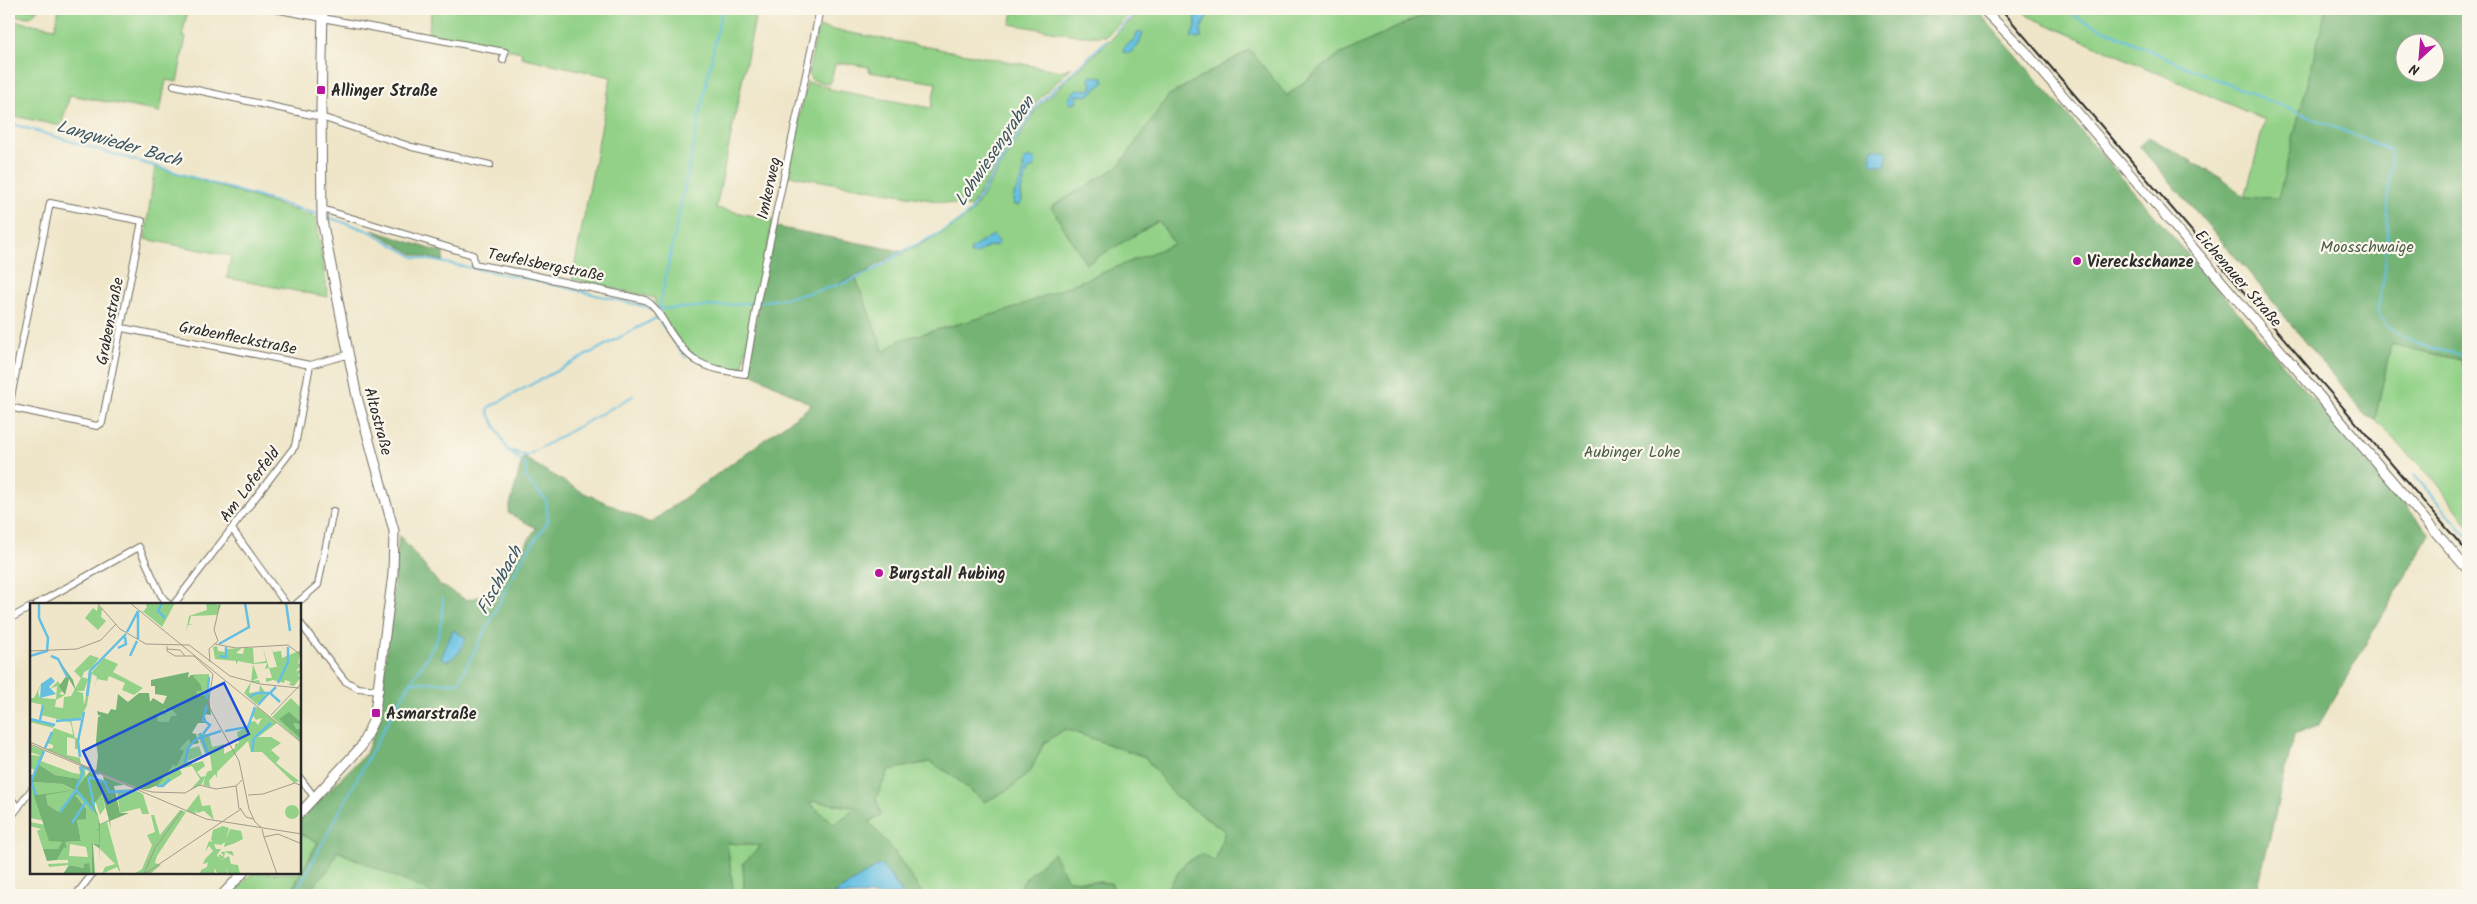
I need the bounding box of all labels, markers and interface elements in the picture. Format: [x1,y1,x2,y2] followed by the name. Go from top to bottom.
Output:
[2394,32,2444,82] north arrow
[2406,57,2424,81] text: N
[331,79,438,104] place label: Allinger Straße
[315,84,327,96] marker: Allinger Straße
[948,90,1044,213] water label: Lohwiesengraben
[53,113,186,176] water label: Langwieder Bach
[751,155,788,222] street label: Imkerweg
[2188,224,2288,334] street label: Eichenauer Straße
[2320,235,2414,260] park label: Moosschwaige
[485,242,606,289] street label: Teufelsbergstraße
[2087,250,2194,275] place label: Viereckschanze
[2071,255,2083,267] marker: Viereckschanze
[90,275,131,367] street label: Grabenstraße
[177,315,299,362] street label: Grabenfleckstraße
[356,385,399,458] street label: Altostraße
[1584,440,1680,465] park label: Aubinger Lohe
[214,441,287,528] street label: Am Loferfeld
[470,540,532,620] water label: Fischbach
[889,562,1005,587] place label: Burgstall Aubing
[873,567,885,579] marker: Burgstall Aubing
[30,603,301,874] inset map
[386,702,477,727] place label: Asmarstraße
[370,707,382,719] marker: Asmarstraße

